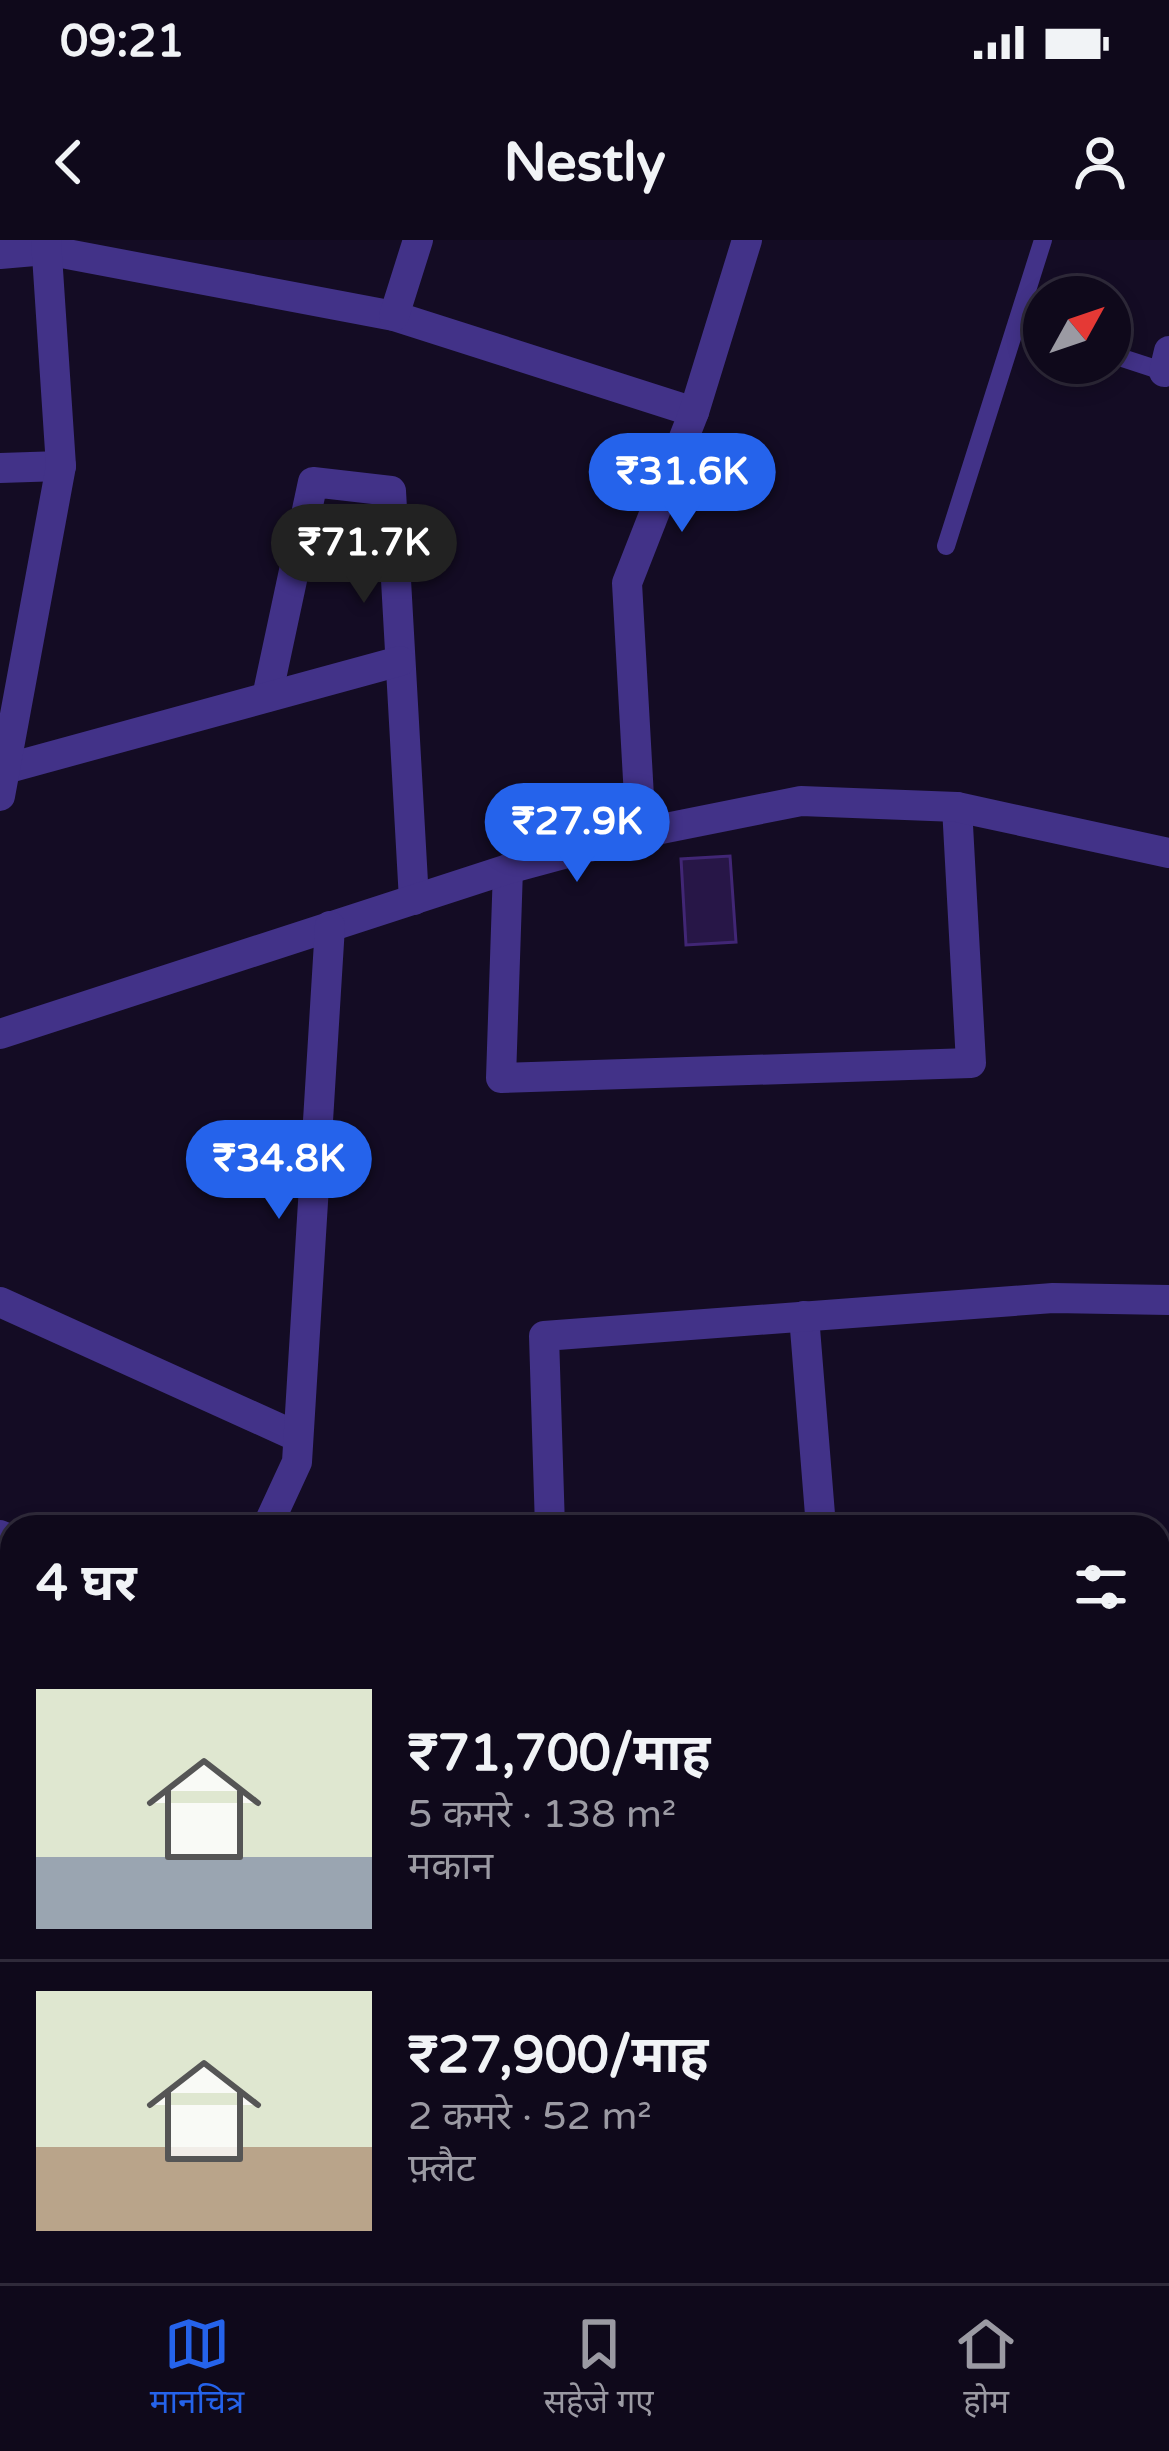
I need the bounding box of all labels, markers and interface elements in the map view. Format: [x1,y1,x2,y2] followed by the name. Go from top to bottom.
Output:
[60,15,185,69] text: 09:21
[36,129,102,195] icon: back
[1067,129,1133,195] icon: person
[504,130,665,195] text: Nestly
[1023,276,1131,384] north arrow
[1023,276,1131,384] map controls
[584,433,780,535] pin: ₹31.6K
[616,448,748,495] text: ₹31.6K
[266,504,462,606] pin: ₹71.7K
[298,519,430,566] text: ₹71.7K
[479,783,675,885] pin: ₹27.9K
[512,798,642,845] text: ₹27.9K
[181,1120,377,1222] pin: ₹34.8K
[213,1135,345,1182] text: ₹34.8K
[36,1553,137,1615] text: 4 घर
[1068,1554,1134,1620] icon: filters
[408,1723,710,1785] text: ₹71,700/माह
[132,1737,276,1881] icon: home
[408,1791,676,1838] text: 5 कमरे · 138 m²
[408,1843,493,1890] text: मकान
[408,2025,708,2087] text: ₹27,900/माह
[132,2039,276,2183] icon: home
[408,2093,652,2140] text: 2 कमरे · 52 m²
[408,2145,475,2192] text: फ़्लैट
[150,2311,244,2426] tab: मानचित्र
[544,2311,654,2426] tab: सहेजे गए
[953,2311,1019,2426] tab: होम

